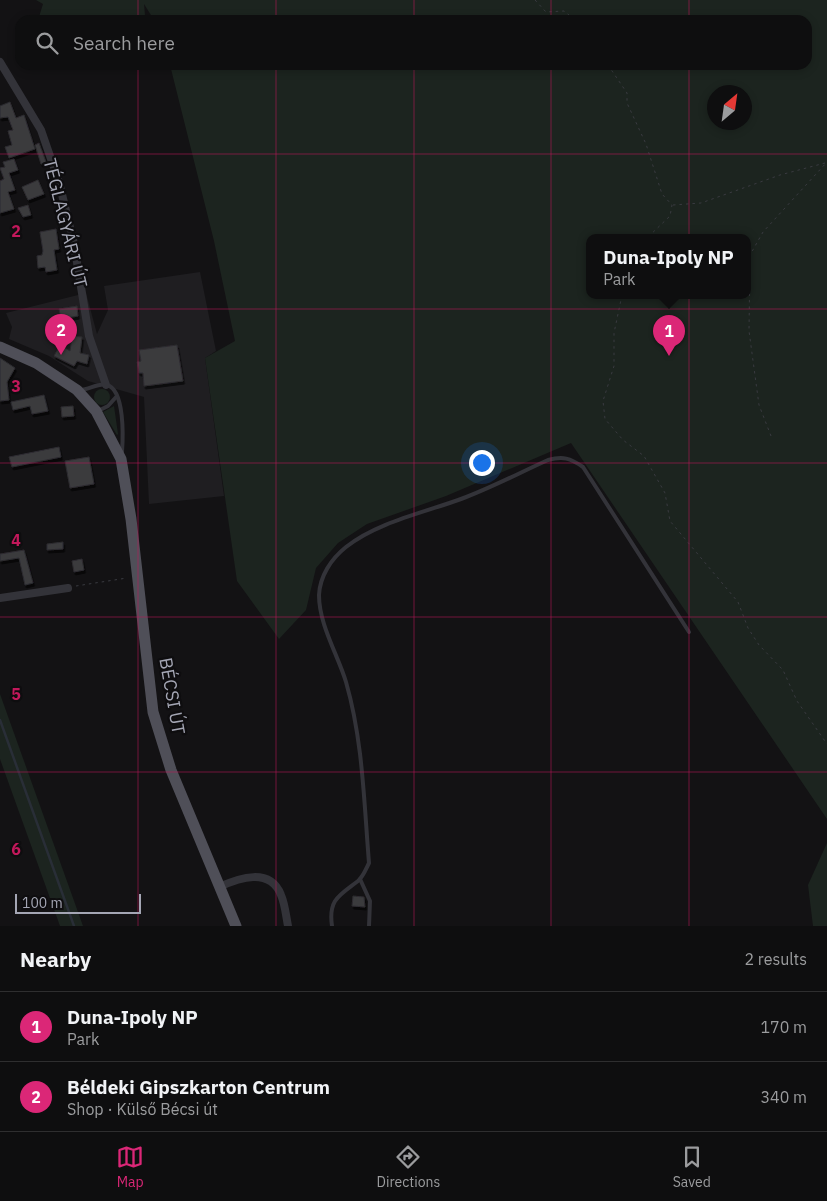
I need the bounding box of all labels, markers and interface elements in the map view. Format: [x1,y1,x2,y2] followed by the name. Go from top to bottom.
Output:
[15,15,812,70] search box
[33,29,61,57] icon: search
[73,31,175,55] text: Search here
[707,85,752,130] north arrow
[38,156,93,290] street label: TÉGLAGYÁRI ÚT
[11,221,21,241] text: 2
[586,234,751,299] popup
[603,245,734,269] text: Duna-Ipoly NP
[603,269,636,289] text: Park
[45,314,77,355] pin: 2
[653,315,685,356] pin: 1
[11,376,21,396] text: 3
[469,450,495,476] your location
[11,530,21,550] text: 4
[154,656,191,736] street label: BÉCSI ÚT
[11,684,21,704] text: 5
[11,839,21,859] text: 6
[15,891,141,914] scale bar
[22,894,63,912] text: 100 m
[20,945,91,973] text: Nearby
[744,949,807,969] text: 2 results
[67,1005,198,1029] text: Duna-Ipoly NP
[31,1017,41,1037] text: 1
[760,1017,807,1037] text: 170 m
[67,1029,99,1049] text: Park
[67,1075,330,1099] text: Béldeki Gipszkarton Centrum
[31,1087,41,1107] text: 2
[760,1087,807,1107] text: 340 m
[67,1099,218,1119] text: Shop · Külső Bécsi út
[116,1143,144,1191] tab: Map
[377,1143,440,1191] tab: Directions
[673,1143,711,1191] tab: Saved

